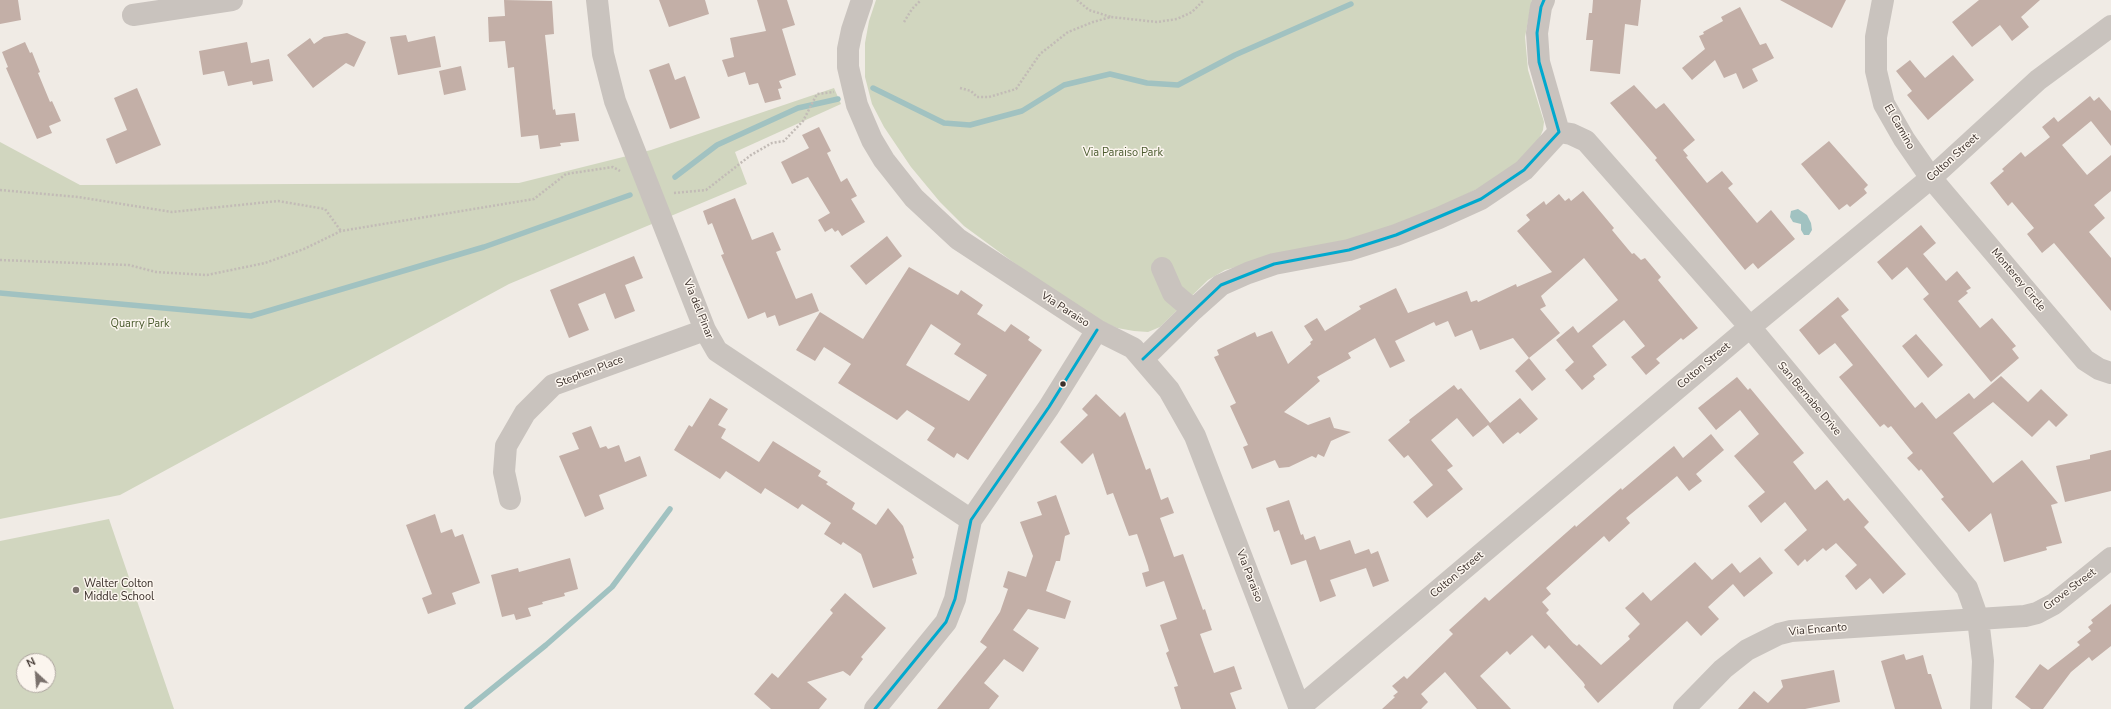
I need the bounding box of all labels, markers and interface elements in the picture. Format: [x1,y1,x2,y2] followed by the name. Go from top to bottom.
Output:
[1881,102,1917,152] street label: El Camino
[1924,131,1982,185] street label: Colton Street
[1083,146,1163,160] park label: Via Paraiso Park
[1988,246,2048,314] street label: Monterey Circle
[680,277,716,341] street label: Via del Pinar
[1038,289,1092,331] street label: Via Paraiso
[110,317,170,331] park label: Quarry Park
[1675,340,1733,392] street label: Colton Street
[555,353,625,391] street label: Stephen Place
[1774,359,1844,439] street label: San Bernabe Drive
[1058,379,1068,389] unlabelled marker
[1233,548,1265,604] street label: Via Paraiso
[1428,549,1486,601] street label: Colton Street
[2041,566,2099,614] street label: Grove Street
[84,577,154,603] place label: Walter Colton Middle School
[71,585,81,595] marker: Walter Colton Middle School
[1788,621,1848,639] street label: Via Encanto
[16,653,56,693] north arrow
[24,654,38,671] text: N

